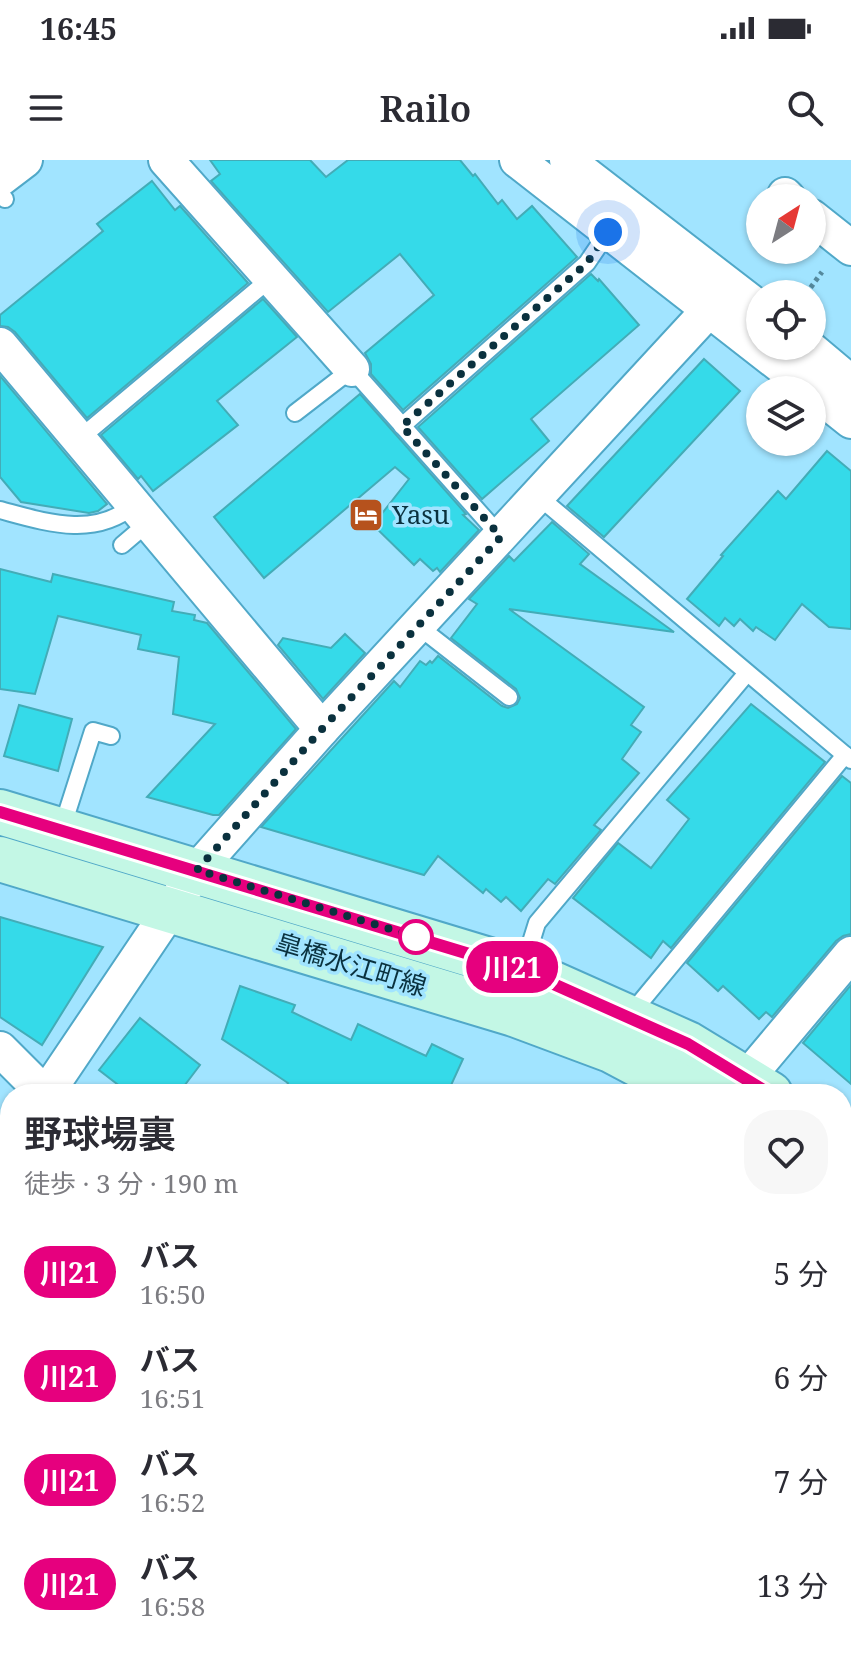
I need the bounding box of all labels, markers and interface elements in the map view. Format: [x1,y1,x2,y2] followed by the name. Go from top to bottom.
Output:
[40,8,117,49] text: 16:45
[380,84,471,133] text: Railo
[24,86,68,130] icon: menu
[783,86,827,130] icon: search
[746,184,826,264] north arrow
[746,184,826,456] map controls
[588,212,628,252] your location
[746,280,826,360] button: locate
[746,376,826,456] button: layers
[347,496,385,534] hotel icon: Yasu
[391,496,450,532] place label: Yasu
[399,920,433,954] unlabelled marker
[271,924,431,1004] street label: 皐橋水江町線
[466,941,558,993] line badge: 川21
[482,948,542,986] text: 川21
[24,1107,176,1159] text: 野球場裏
[744,1110,828,1194] button: heart
[24,1165,238,1201] text: 徒歩 · 3 分 · 190 m
[140,1235,200,1276] text: バス
[40,1253,100,1291] text: 川21
[773,1253,828,1294] text: 5 分
[140,1276,205,1312] text: 16:50
[140,1339,200,1380] text: バス
[40,1357,100,1395] text: 川21
[773,1357,828,1398] text: 6 分
[140,1380,205,1416] text: 16:51
[140,1443,200,1484] text: バス
[40,1461,100,1499] text: 川21
[773,1461,828,1502] text: 7 分
[140,1484,205,1520] text: 16:52
[140,1547,200,1588] text: バス
[40,1565,100,1603] text: 川21
[757,1565,828,1606] text: 13 分
[140,1588,205,1624] text: 16:58

